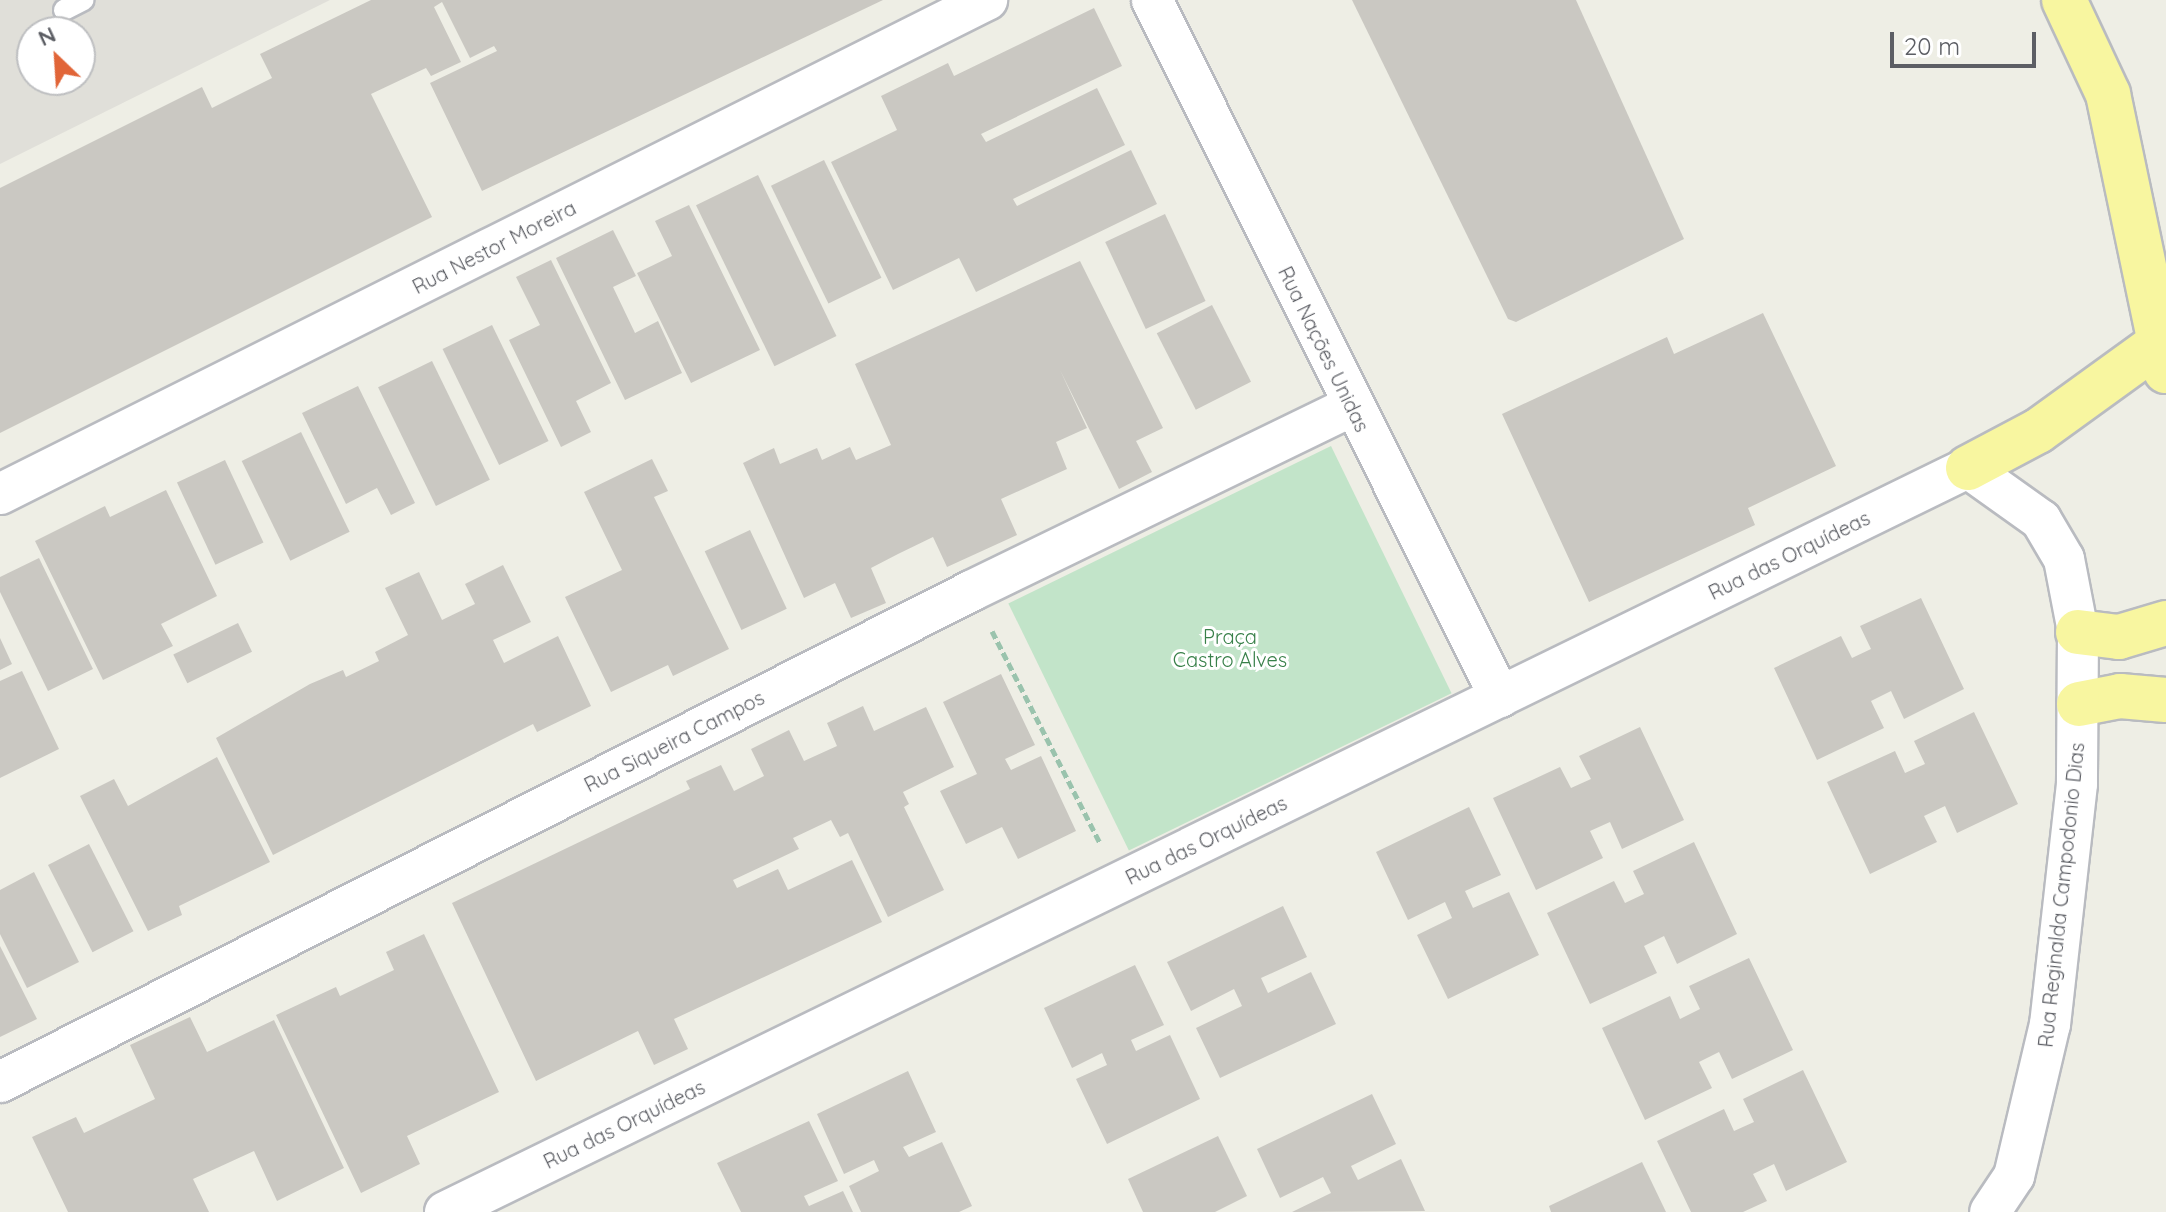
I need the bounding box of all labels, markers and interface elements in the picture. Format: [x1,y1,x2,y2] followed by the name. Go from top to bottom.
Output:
[16,16,96,96] north arrow
[1894,16,2040,66] scale bar
[33,20,60,52] text: N
[1904,31,1960,61] text: 20 m
[408,195,580,299] street label: Rua Nestor Moreira
[1274,262,1374,436] street label: Rua Nações Unidas
[1704,506,1874,604] street label: Rua das Orquídeas
[1173,625,1287,672] park label: Praça Castro Alves
[580,685,768,797] street label: Rua Siqueira Campos
[2033,741,2089,1049] street label: Rua Reginalda Campodonio Dias
[1121,791,1291,889] street label: Rua das Orquídeas
[539,1075,709,1173] street label: Rua das Orquídeas

